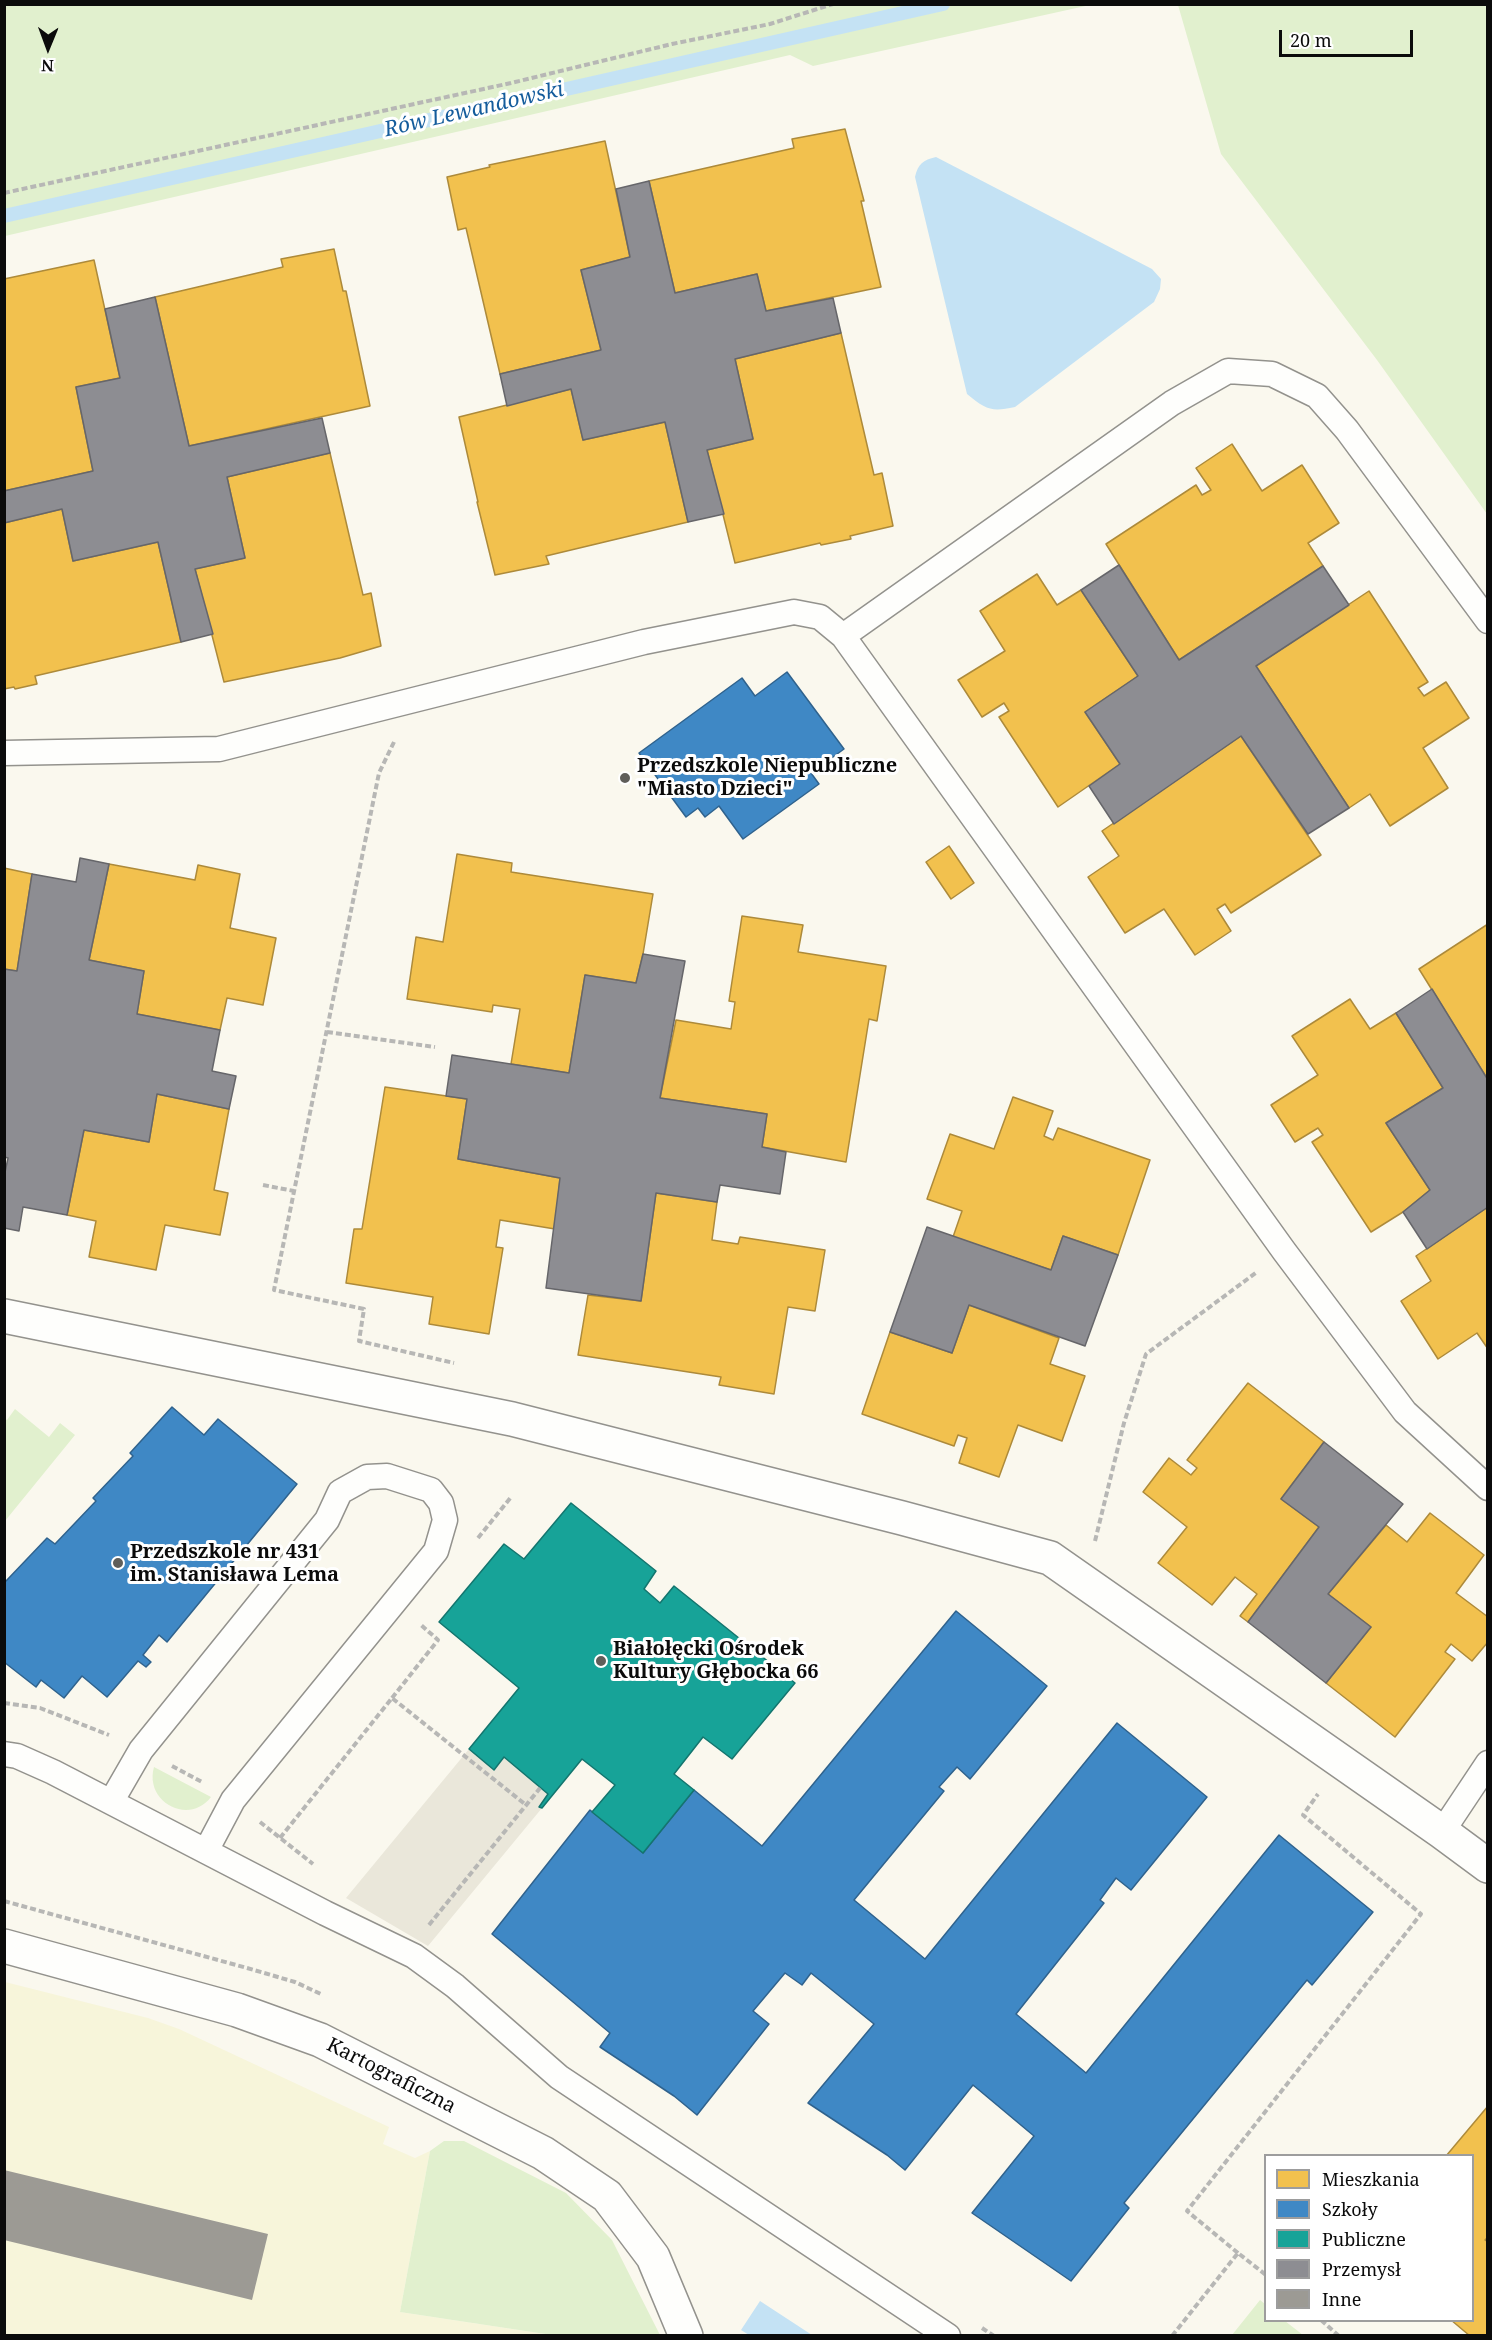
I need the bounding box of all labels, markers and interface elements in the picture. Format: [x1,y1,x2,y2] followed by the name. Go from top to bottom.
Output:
[18,18,78,78] north arrow
[1282,18,1416,56] scale bar
[1290,28,1332,52] text: 20 m
[41,55,54,77] text: N
[382,77,566,143] water label: Rów Lewandowski
[637,754,897,801] place label: Przedszkole Niepubliczne "Miasto Dzieci"
[618,771,632,785] marker: Przedszkole Niepubliczne "Miasto Dzieci"
[130,1540,339,1587] place label: Przedszkole nr 431 im. Stanisława Lema
[111,1556,125,1570] marker: Przedszkole nr 431 im. Stanisława Lema
[613,1637,819,1684] place label: Białołęcki Ośrodek Kultury Głębocka 66
[594,1654,608,1668] marker: Białołęcki Ośrodek Kultury Głębocka 66
[322,2033,460,2119] street label: Kartograficzna
[1264,2154,1474,2322] legend
[1322,2167,1420,2191] text: Mieszkania
[1322,2197,1378,2221] text: Szkoły
[1322,2227,1406,2251] text: Publiczne
[1322,2257,1401,2281] text: Przemysł
[1322,2287,1361,2311] text: Inne

